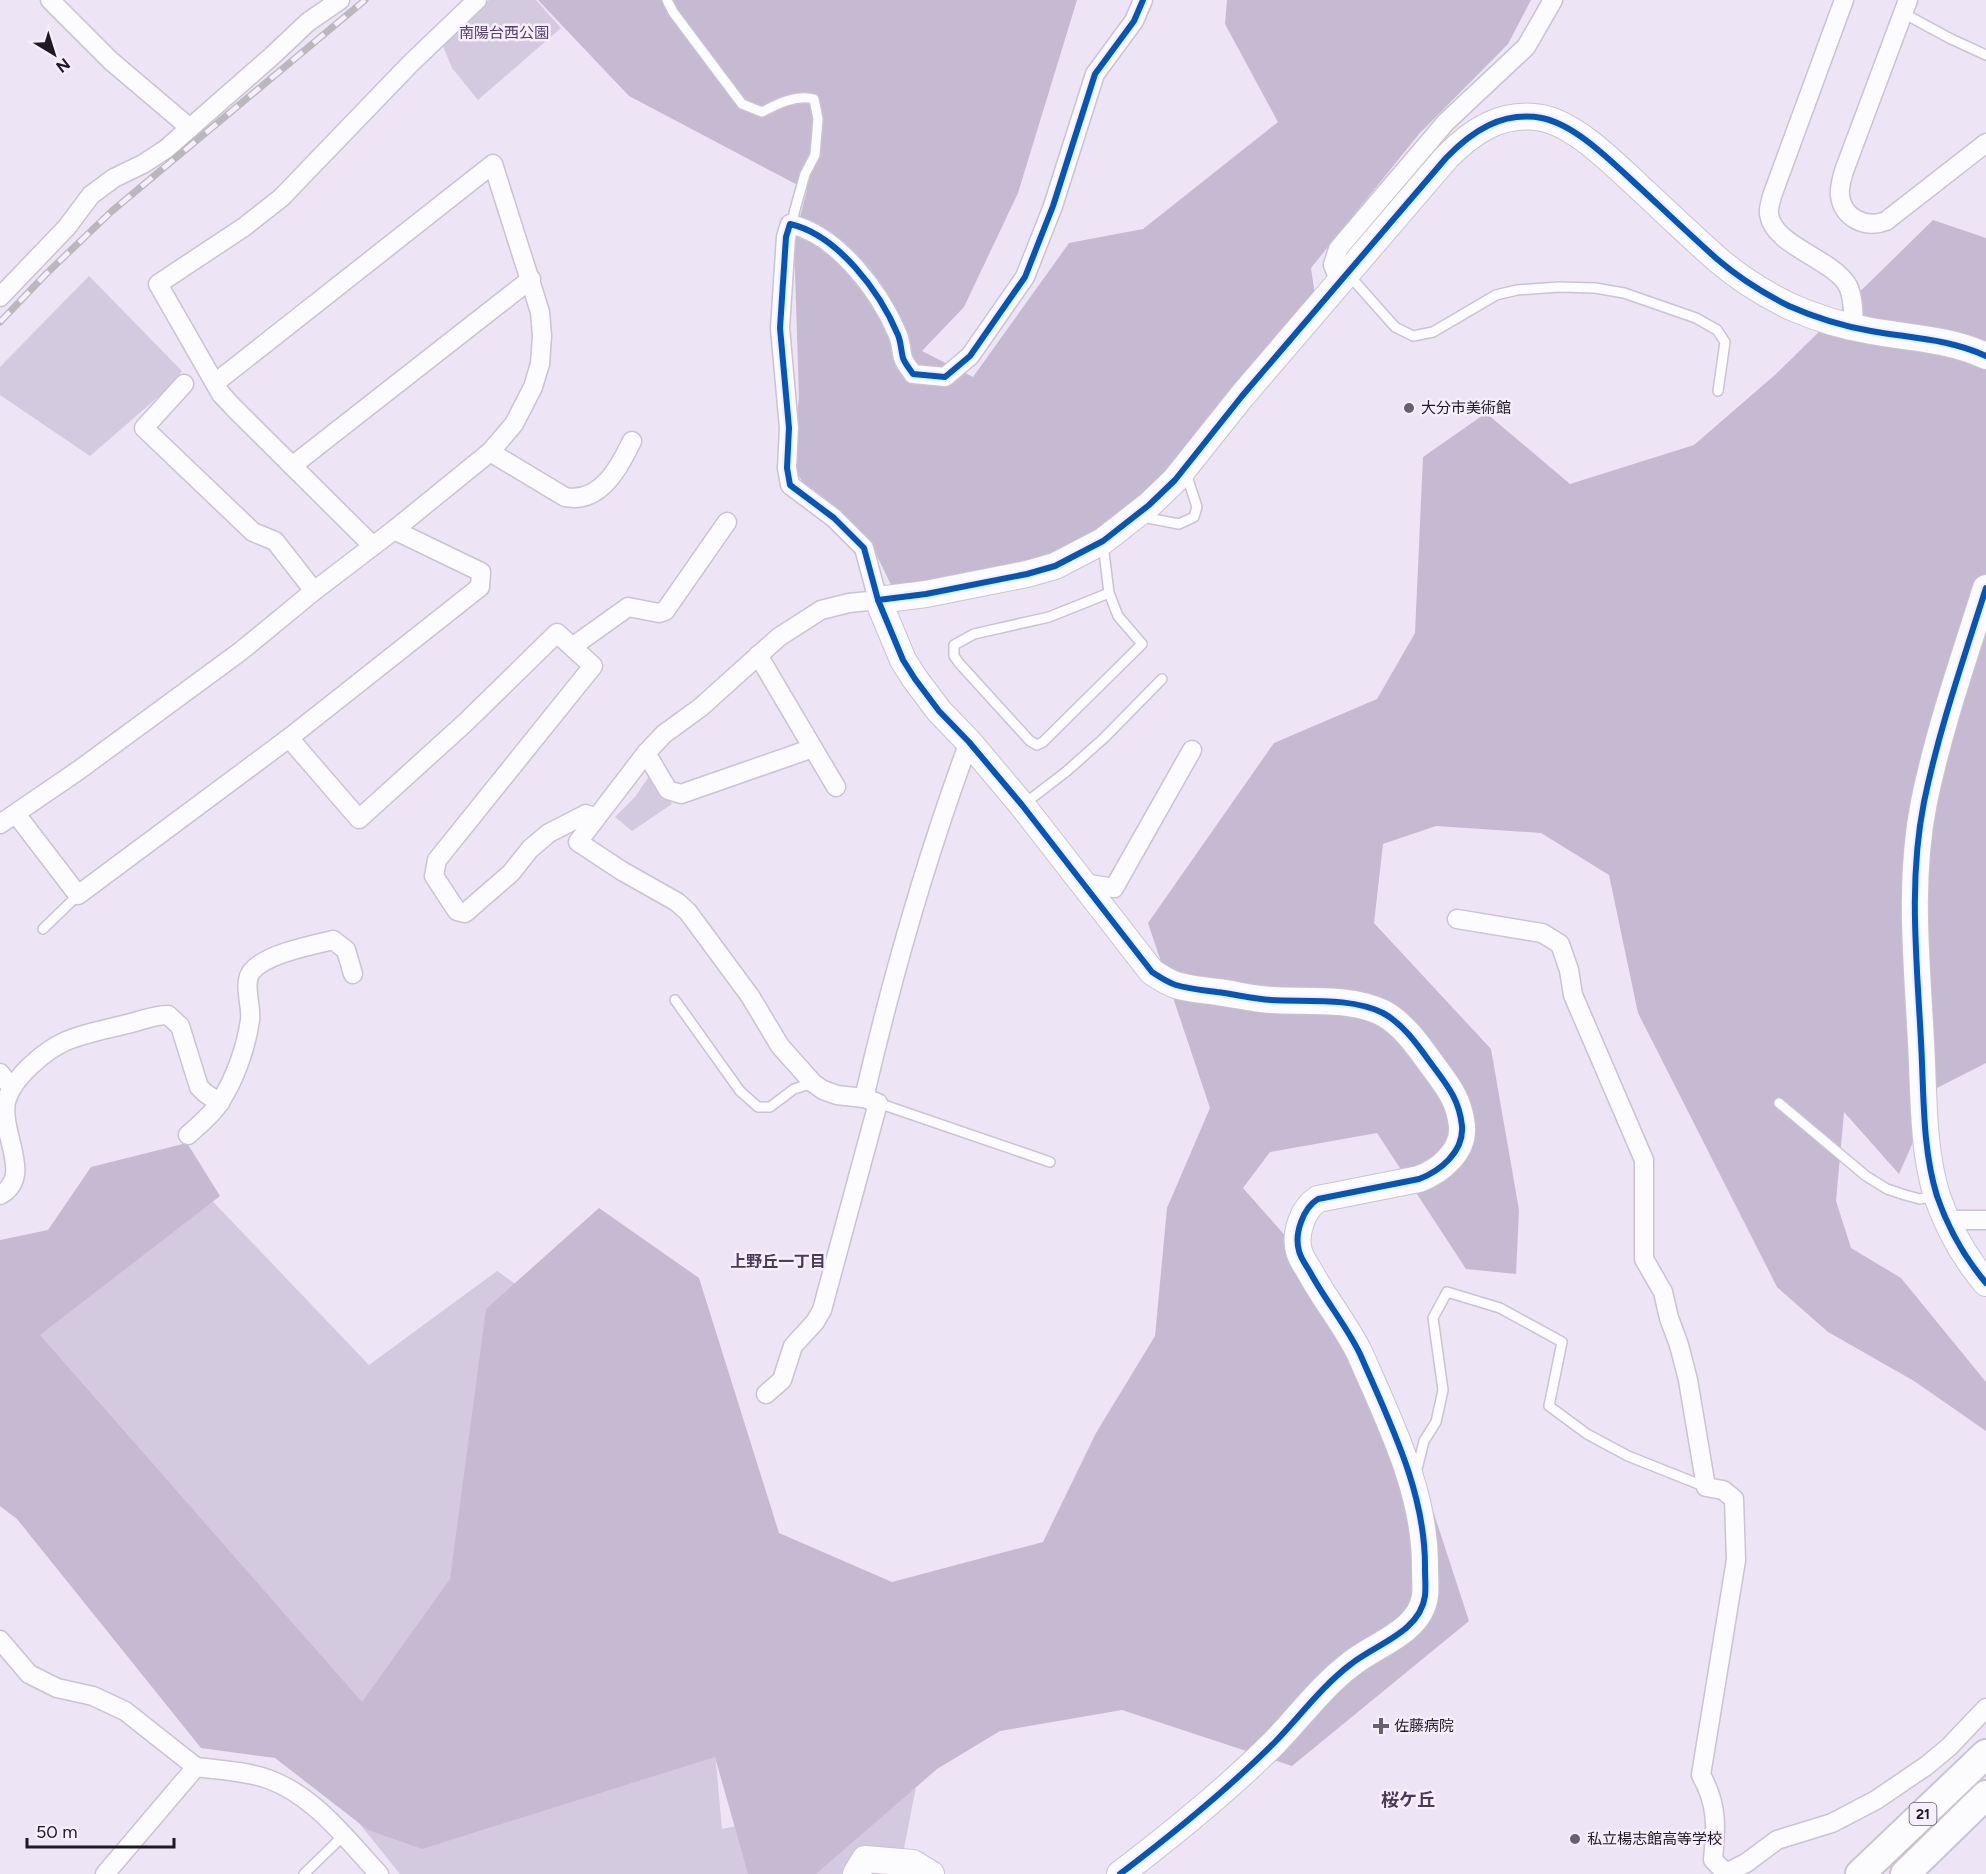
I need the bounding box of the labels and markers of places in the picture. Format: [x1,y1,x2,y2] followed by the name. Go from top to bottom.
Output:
[1421,399,1511,417] place label: 大分市美術館
[1402,401,1416,415] marker: 大分市美術館
[1372,1717,1390,1735] marker: 佐藤病院
[1394,1717,1454,1735] place label: 佐藤病院
[1587,1830,1722,1848] place label: 私立楊志館高等学校
[1568,1832,1582,1846] marker: 私立楊志館高等学校

